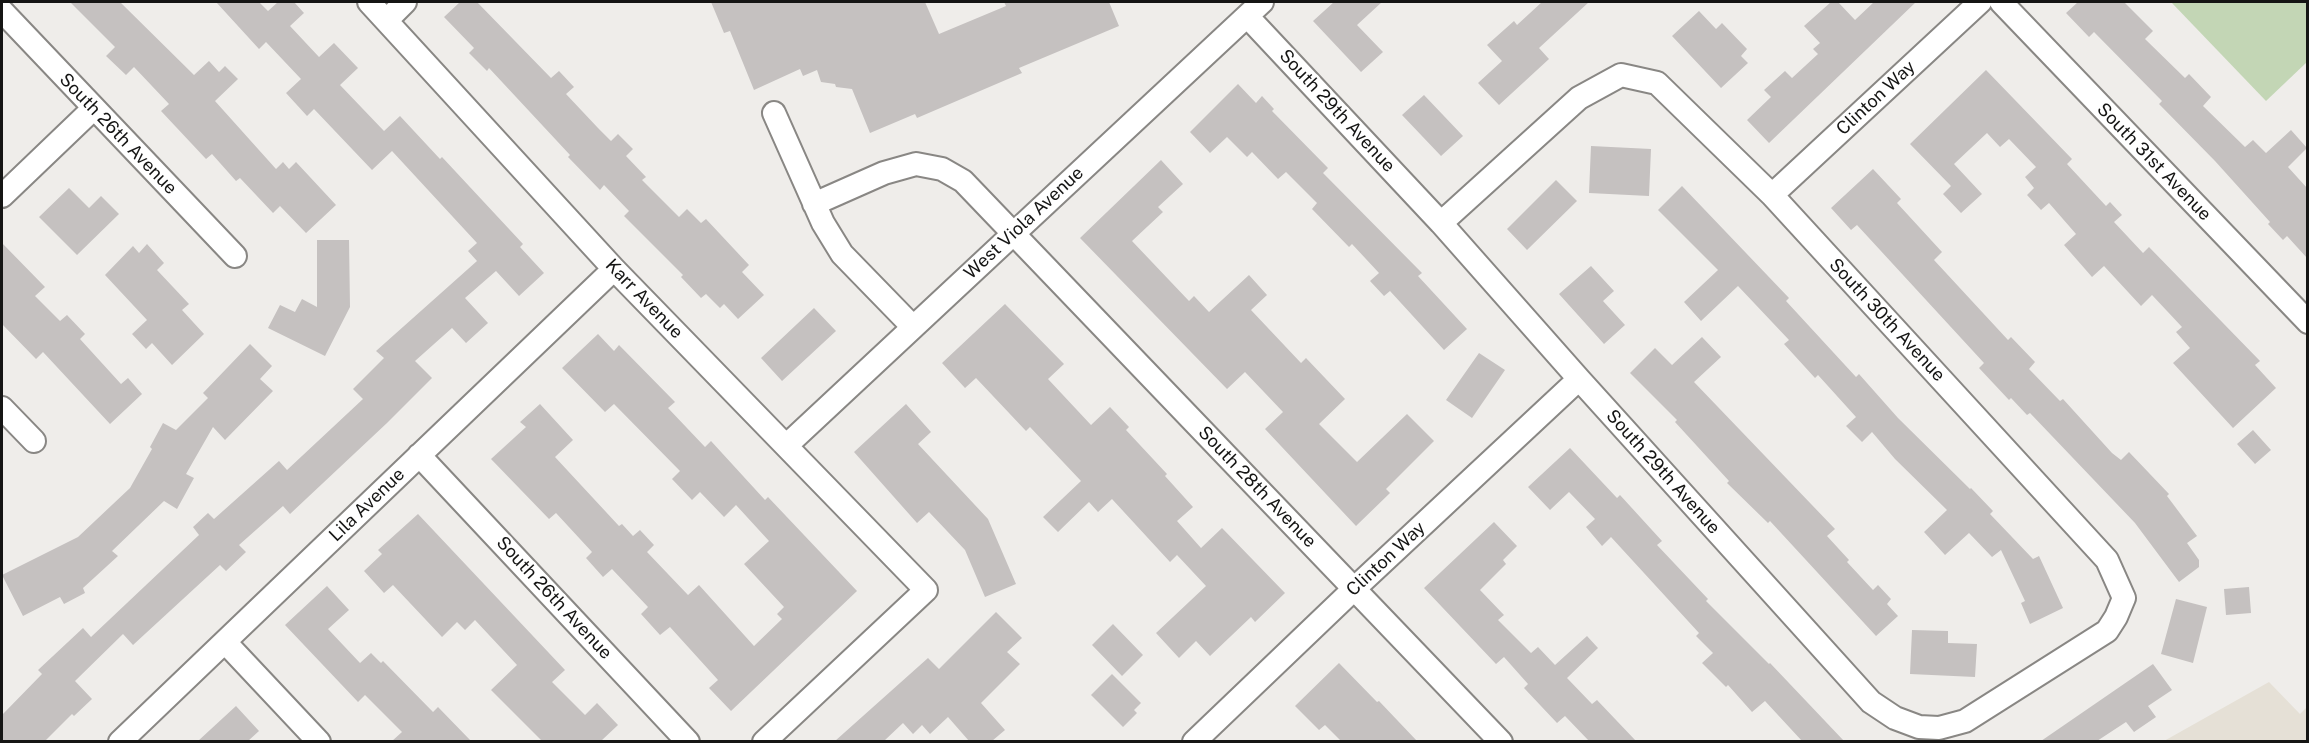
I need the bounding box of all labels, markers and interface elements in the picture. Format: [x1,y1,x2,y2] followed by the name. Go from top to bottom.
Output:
[1275,45,1399,177] street label: South 29th Avenue
[1832,56,1920,140] street label: Clinton Way
[55,69,181,199] street label: South 26th Avenue
[2092,99,2216,225] street label: South 31st Avenue
[960,162,1088,284] street label: West Viola Avenue
[1824,254,1950,386] street label: South 30th Avenue
[601,255,687,343] street label: Karr Avenue
[1601,405,1725,539] street label: South 29th Avenue
[1194,422,1320,552] street label: South 28th Avenue
[325,464,409,546] street label: Lila Avenue
[1342,517,1430,601] street label: Clinton Way
[492,532,616,664] street label: South 26th Avenue

